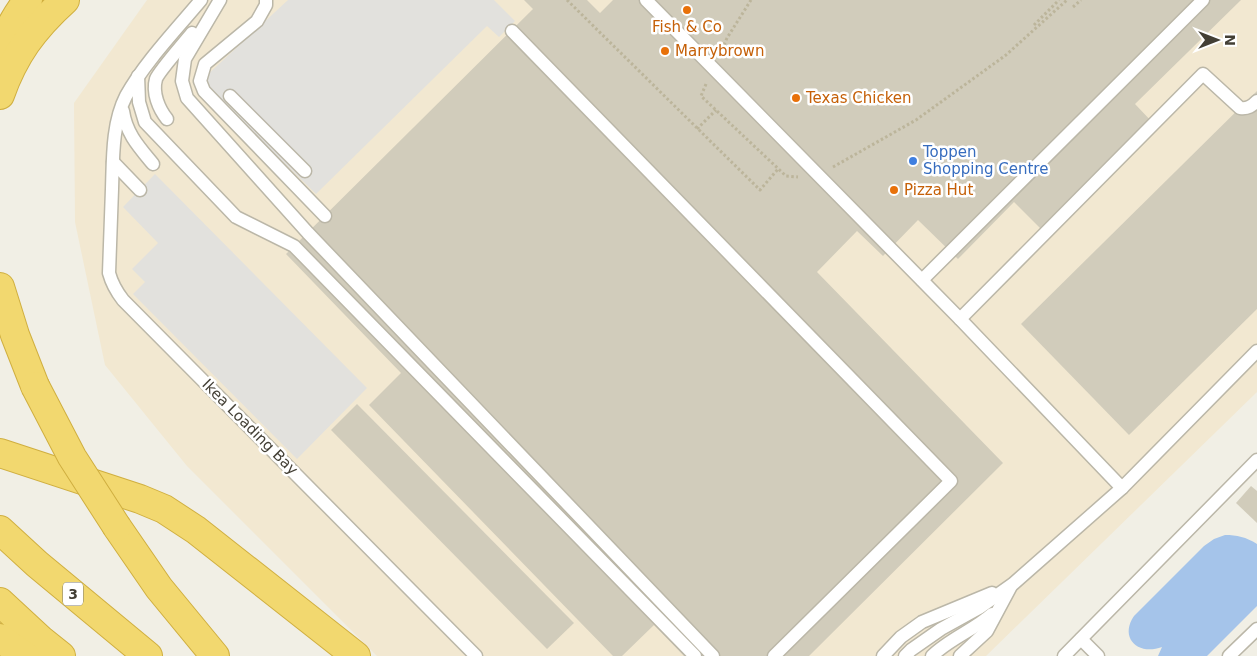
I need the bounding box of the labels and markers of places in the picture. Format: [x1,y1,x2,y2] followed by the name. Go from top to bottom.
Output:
[681,4,693,16] marker: Fish & Co
[652,18,722,36] place label: Fish & Co
[675,42,764,60] place label: Marrybrown
[659,45,671,57] marker: Marrybrown
[805,89,912,107] place label: Texas Chicken
[790,92,802,104] marker: Texas Chicken
[922,143,1048,178] place label: Toppen Shopping Centre
[907,155,919,167] marker: Toppen Shopping Centre
[904,181,973,199] place label: Pizza Hut
[888,184,900,196] marker: Pizza Hut

